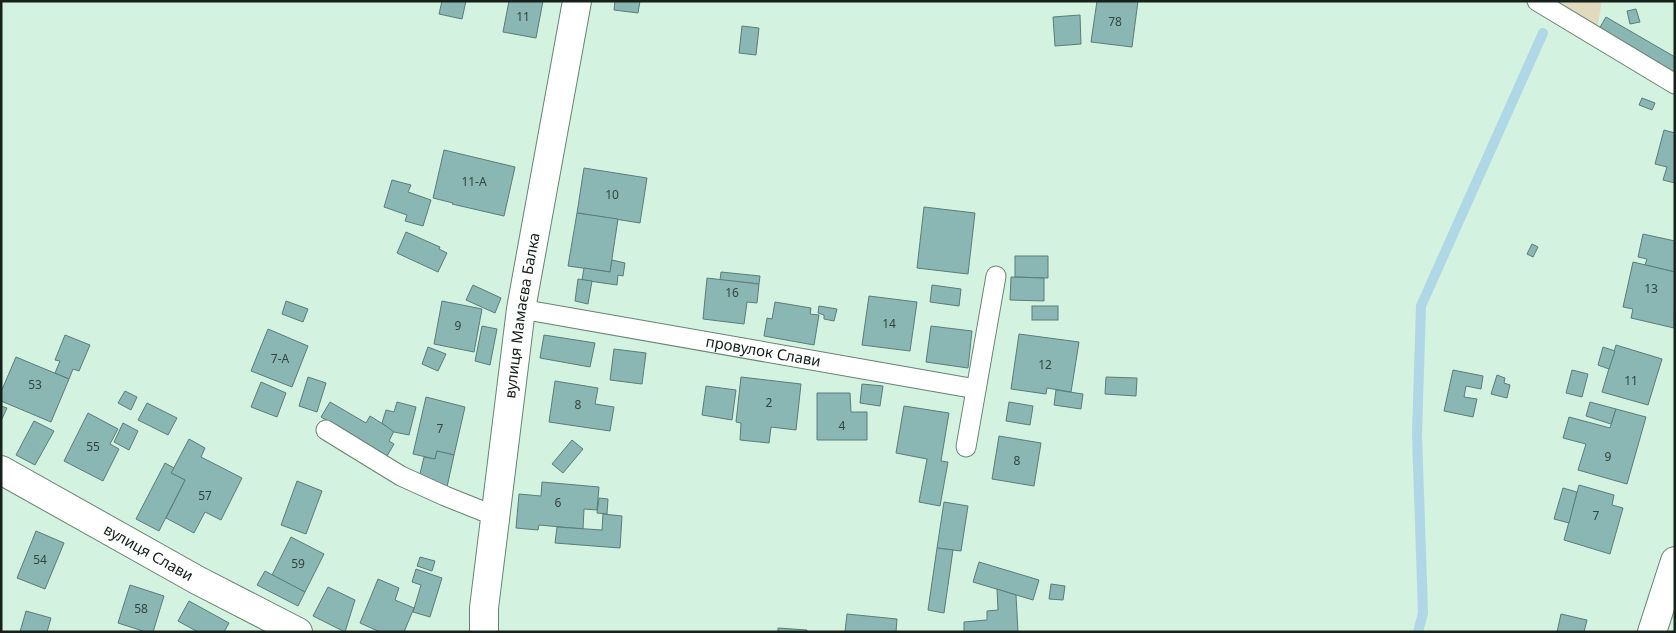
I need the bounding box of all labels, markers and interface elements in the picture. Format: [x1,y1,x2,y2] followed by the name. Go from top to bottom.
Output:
[516,8,530,25] house number: 11
[1108,13,1122,30] house number: 78
[461,173,487,190] house number: 11-А
[605,186,619,203] house number: 10
[499,231,544,399] street label: вулиця Мамаєва Балка
[1644,280,1658,297] house number: 13
[725,284,739,301] house number: 16
[882,315,896,332] house number: 14
[455,317,462,334] house number: 9
[704,331,823,371] street label: провулок Слави
[271,350,290,367] house number: 7-А
[1038,356,1052,373] house number: 12
[1624,372,1638,389] house number: 11
[28,376,42,393] house number: 53
[766,394,773,411] house number: 2
[575,396,582,413] house number: 8
[839,417,846,434] house number: 4
[437,420,444,437] house number: 7
[86,438,100,455] house number: 55
[1605,448,1612,465] house number: 9
[1014,452,1021,469] house number: 8
[198,487,212,504] house number: 57
[555,494,562,511] house number: 6
[1593,507,1600,524] house number: 7
[101,519,197,585] street label: вулиця Слави
[33,551,47,568] house number: 54
[291,555,305,572] house number: 59
[134,600,148,617] house number: 58

